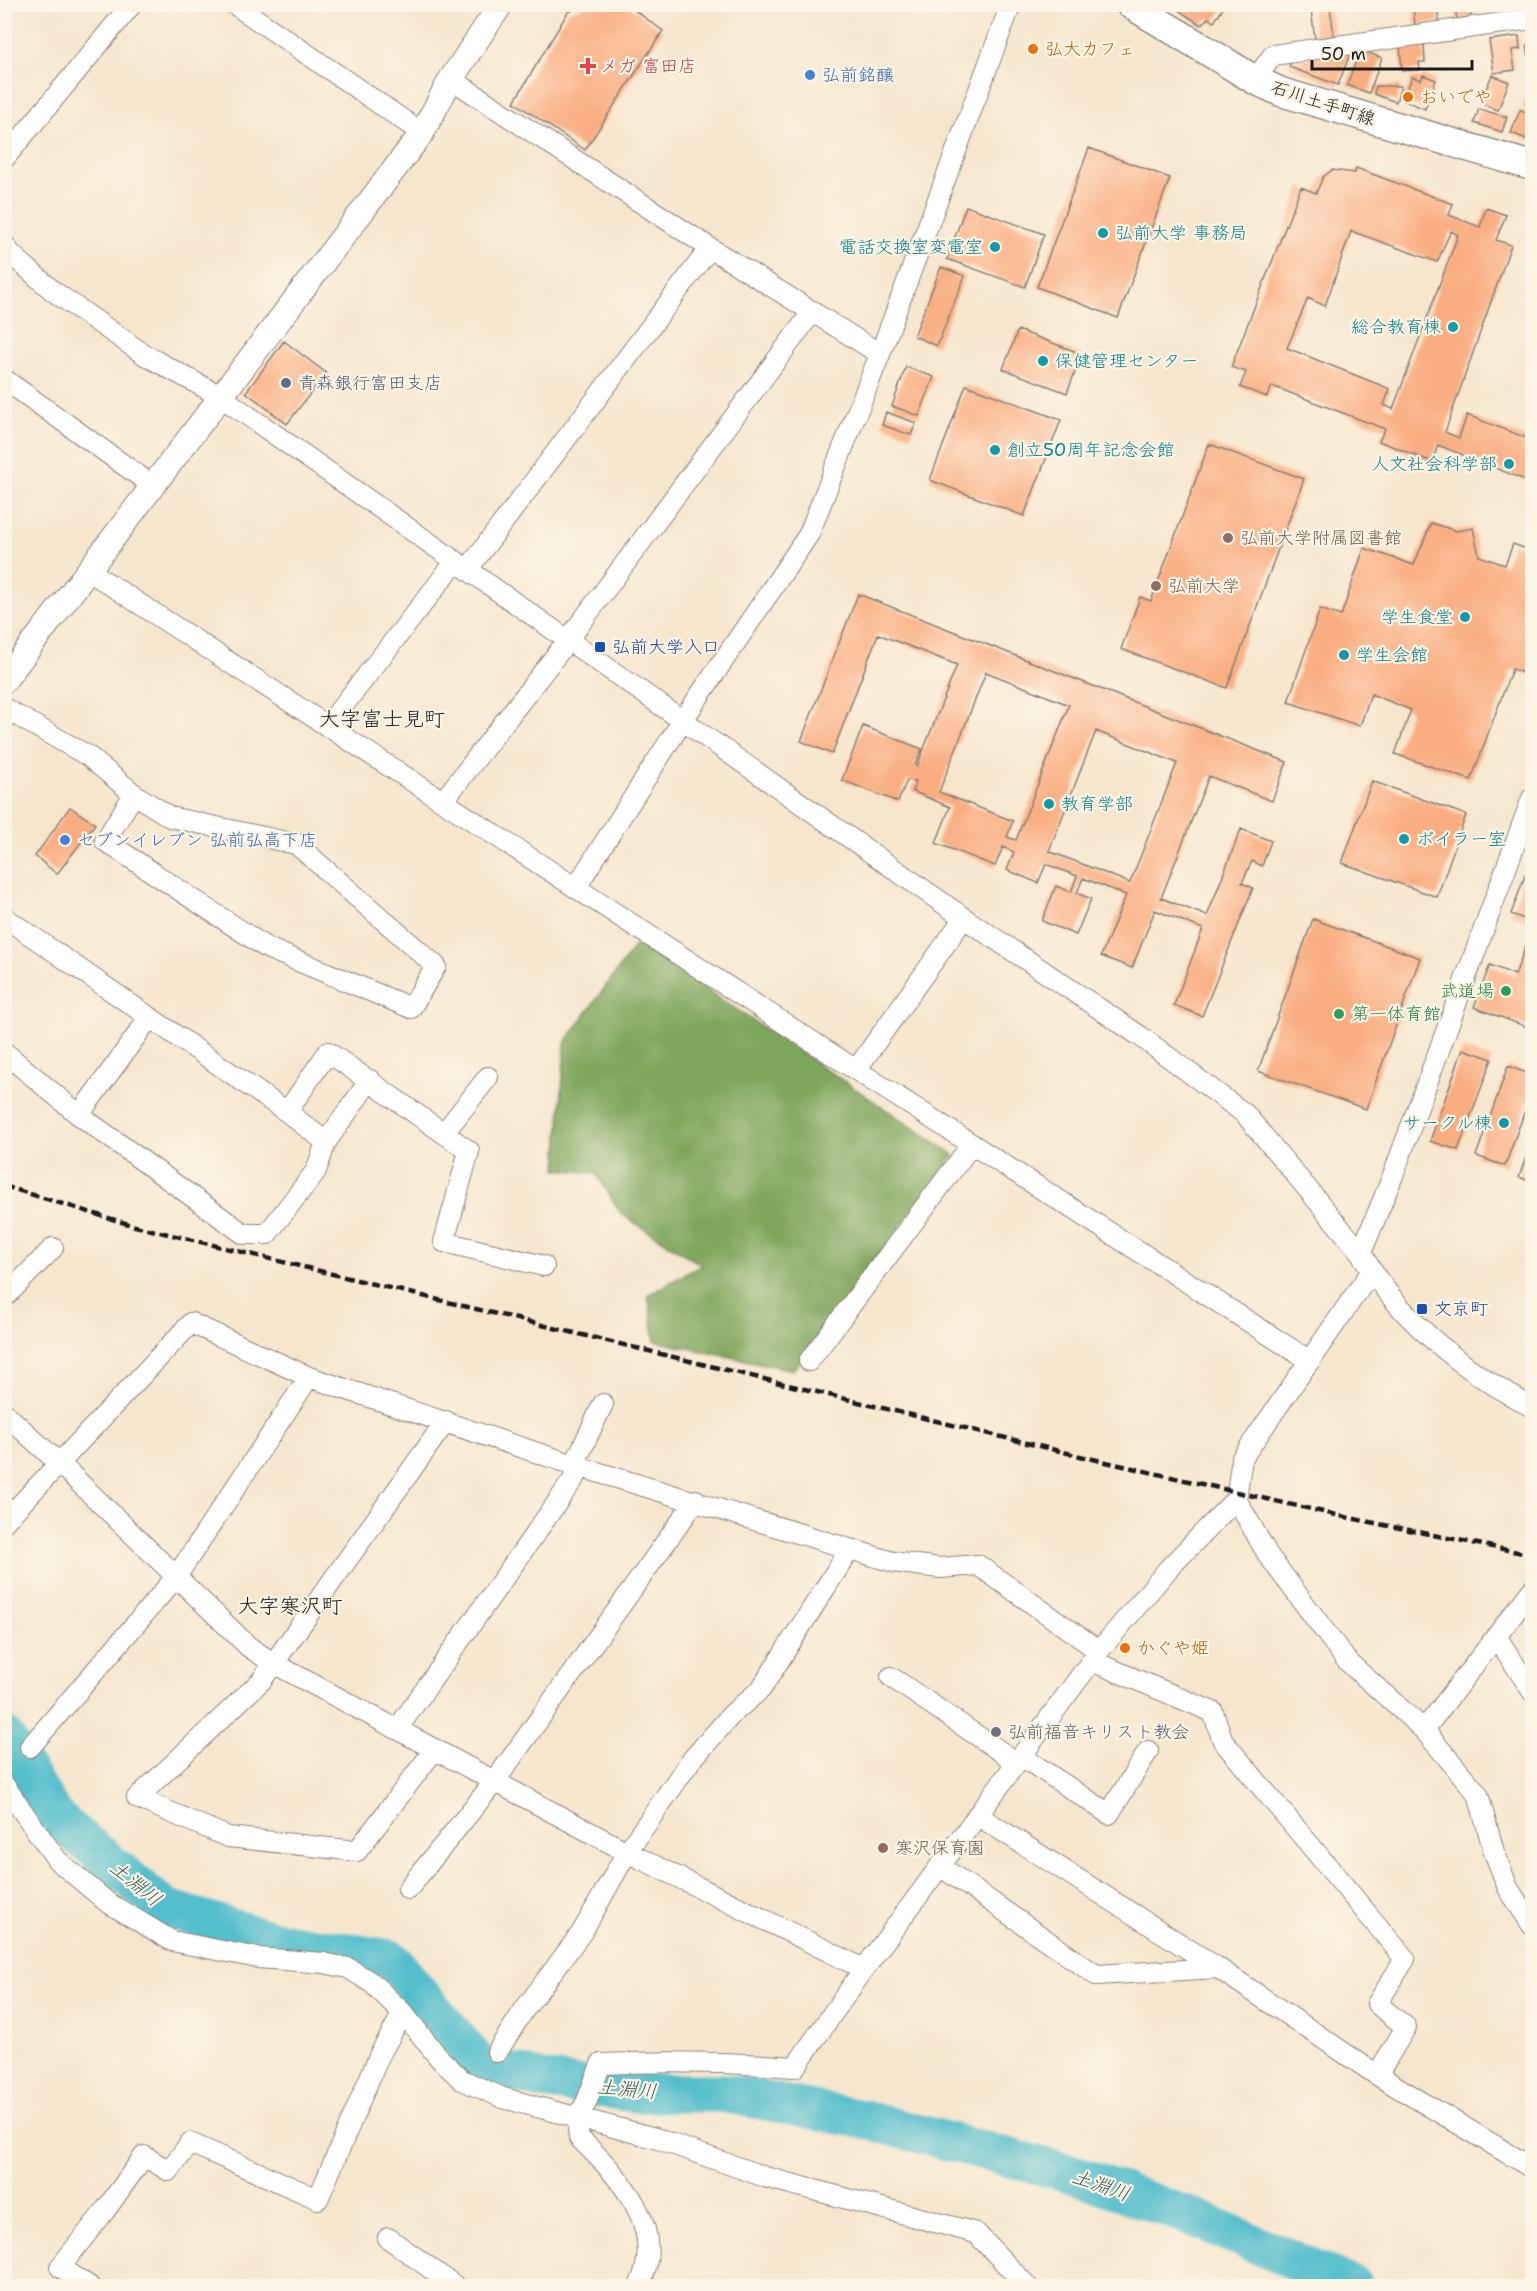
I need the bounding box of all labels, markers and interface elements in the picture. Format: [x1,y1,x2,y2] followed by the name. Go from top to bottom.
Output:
[1312,33,1472,71] scale bar
[1045,37,1135,61] place label: 弘大カフェ
[1026,42,1040,56] marker: 弘大カフェ
[1321,42,1366,66] text: 50 m
[600,54,696,78] place label: メガ 富田店
[581,59,595,73] marker: メガ 富田店
[822,63,894,87] place label: 弘前銘醸
[803,68,817,82] marker: 弘前銘醸
[1268,75,1378,131] street label: 石川土手町線
[1420,85,1492,109] place label: おいでや
[1401,90,1415,104] marker: おいでや
[1115,221,1247,245] place label: 弘前大学 事務局
[1096,226,1110,240] marker: 弘前大学 事務局
[839,235,983,259] place label: 電話交換室変電室
[988,240,1002,254] marker: 電話交換室変電室
[1351,315,1441,339] place label: 総合教育棟
[1446,320,1460,334] marker: 総合教育棟
[1055,349,1198,373] place label: 保健管理センター
[1036,354,1050,368] marker: 保健管理センター
[298,371,442,395] place label: 青森銀行富田支店
[279,376,293,390] marker: 青森銀行富田支店
[1007,438,1174,462] place label: 創立50周年記念会館
[988,443,1002,457] marker: 創立50周年記念会館
[1371,452,1497,476] place label: 人文社会科学部
[1502,457,1516,471] marker: 人文社会科学部
[1240,526,1402,550] place label: 弘前大学附属図書館
[1221,531,1235,545] marker: 弘前大学附属図書館
[1168,574,1240,598] place label: 弘前大学
[1149,579,1163,593] marker: 弘前大学
[1381,605,1453,629] place label: 学生食堂
[1458,610,1472,624] marker: 学生食堂
[612,635,720,659] place label: 弘前大学入口
[593,640,607,654] marker: 弘前大学入口
[1356,643,1428,667] place label: 学生会館
[1337,648,1351,662] marker: 学生会館
[319,705,445,733] district label: 大字富士見町
[1061,792,1133,816] place label: 教育学部
[1042,797,1056,811] marker: 教育学部
[1416,827,1506,851] place label: ボイラー室
[77,828,317,852] place label: セブンイレブン 弘前弘高下店
[1397,832,1411,846] marker: ボイラー室
[58,833,72,847] marker: セブンイレブン 弘前弘高下店
[1440,979,1494,1003] place label: 武道場
[1499,984,1513,998] marker: 武道場
[1351,1002,1441,1026] place label: 第一体育館
[1332,1007,1346,1021] marker: 第一体育館
[1403,1111,1492,1135] place label: サークル棟
[1497,1116,1511,1130] marker: サークル棟
[1434,1297,1488,1321] place label: 文京町
[1415,1302,1429,1316] marker: 文京町
[238,1592,343,1620] district label: 大字寒沢町
[1137,1636,1209,1660] place label: かぐや姫
[1118,1641,1132,1655] marker: かぐや姫
[1008,1720,1189,1744] place label: 弘前福音キリスト教会
[989,1725,1003,1739] marker: 弘前福音キリスト教会
[895,1836,985,1860] place label: 寒沢保育園
[876,1841,890,1855] marker: 寒沢保育園
[105,1854,167,1912] water label: 土淵川
[596,2073,658,2105] water label: 土淵川
[1068,2163,1134,2207] water label: 土淵川

